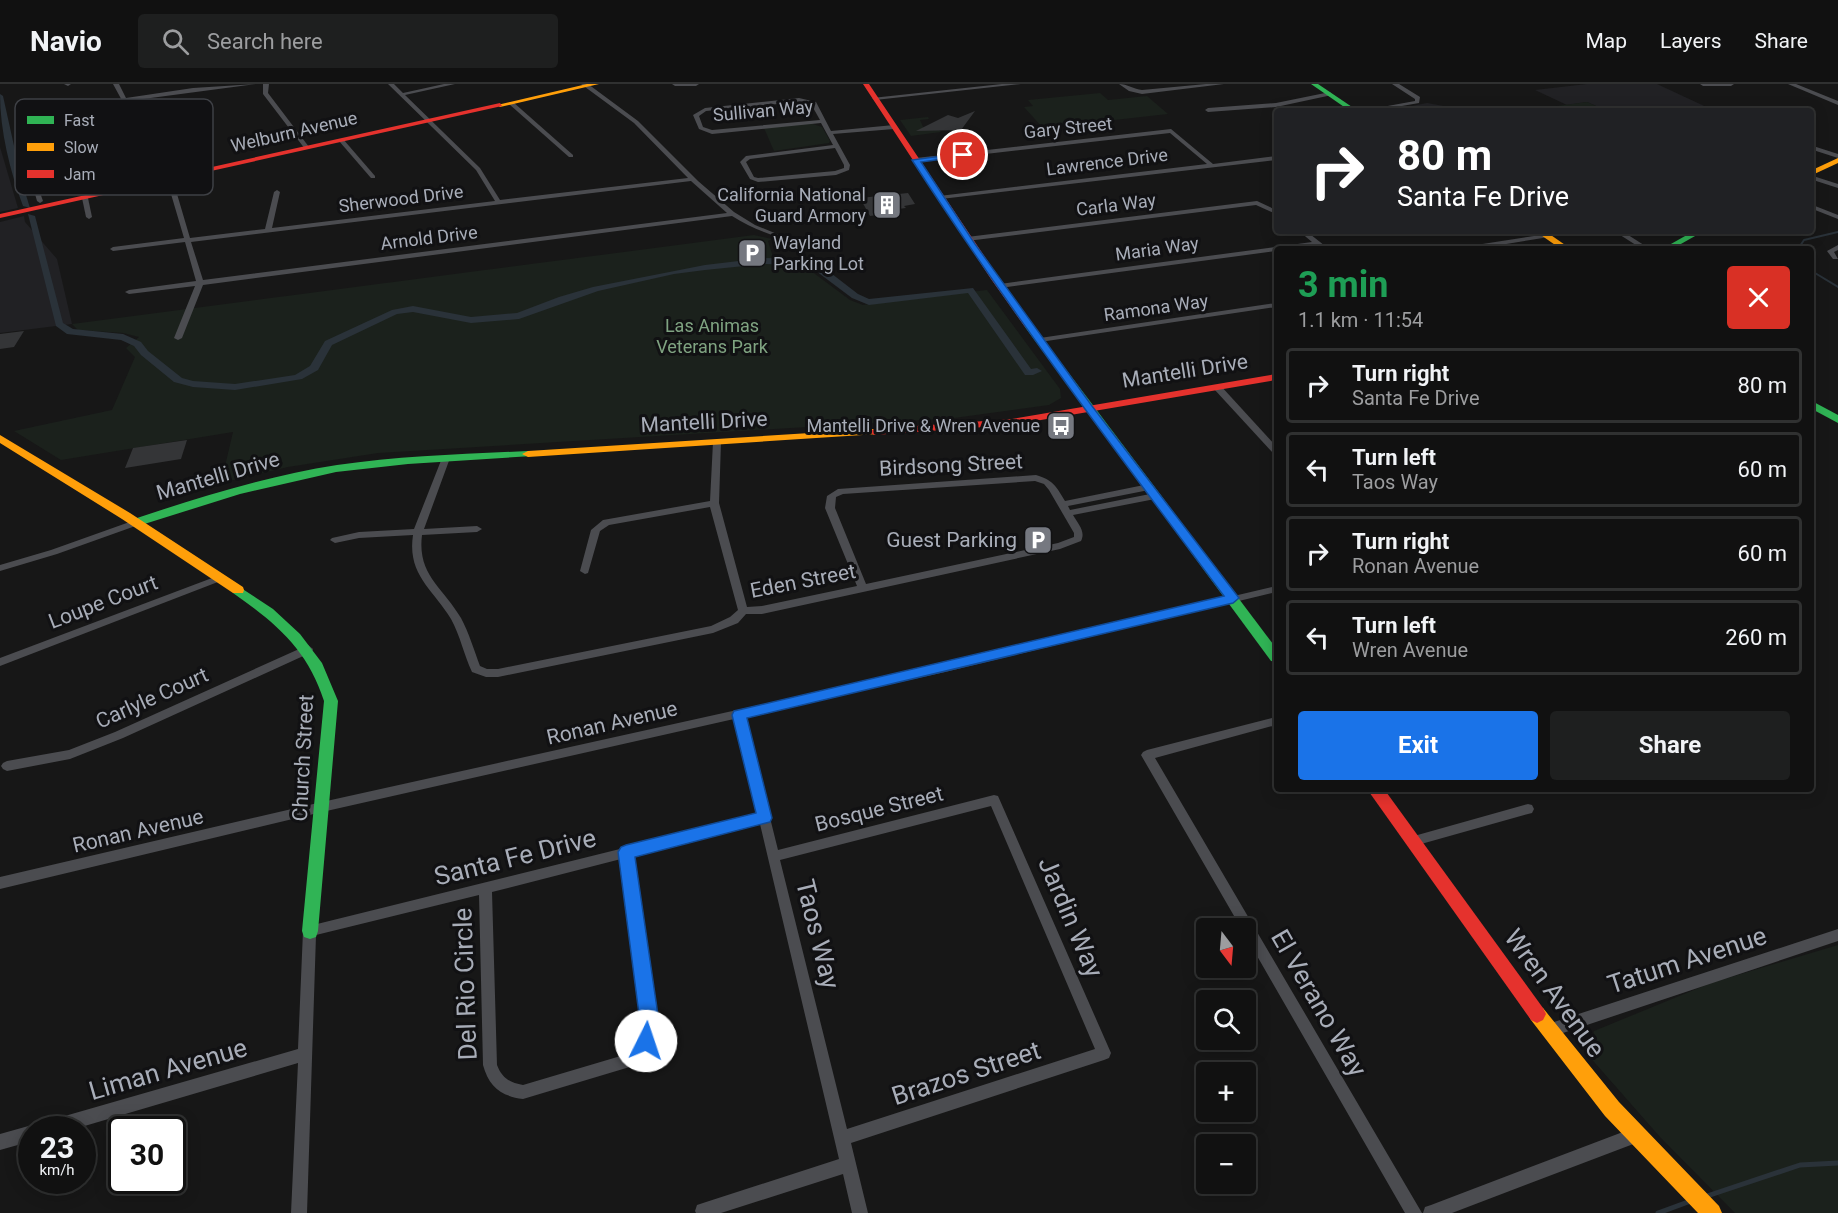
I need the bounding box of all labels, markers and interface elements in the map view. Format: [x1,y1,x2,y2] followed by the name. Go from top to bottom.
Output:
[138,14,558,68] search box
[30,25,102,58] text: Navio
[159,25,192,58] icon: search
[207,29,323,54] text: Search here
[1585,29,1627,53] text: Map
[1660,29,1721,53] text: Layers
[1754,29,1808,53] text: Share
[712,96,814,125] street label: Sullivan Way
[15,99,213,195] legend
[229,107,359,156] street label: Welburn Avenue
[64,111,95,130] text: Fast
[1023,112,1113,143] street label: Gary Street
[937,129,988,180] pin
[1397,131,1492,180] text: 80 m
[1298,132,1376,210] icon: right
[64,138,99,157] text: Slow
[946,138,979,171] icon: arrive
[1045,144,1169,179] street label: Lawrence Drive
[64,165,96,184] text: Jam
[337,180,465,217] street label: Sherwood Drive
[1397,181,1569,213] text: Santa Fe Drive
[717,184,866,226] place label: California National Guard Armory
[871,189,903,221] building icon: California National Guard Armory
[1075,189,1157,220] street label: Carla Way
[379,221,479,254] street label: Arnold Drive
[773,232,864,274] place label: Wayland Parking Lot
[1114,232,1201,265] street label: Maria Way
[736,237,768,269] parking icon: Wayland Parking Lot
[1298,264,1389,306] text: 3 min
[1727,266,1790,329] button: close
[1102,290,1210,325] street label: Ramona Way
[1298,308,1423,332] text: 1.1 km · 11:54
[656,315,769,357] park label: Las Animas Veterans Park
[1120,349,1250,393] street label: Mantelli Drive
[1352,361,1449,386] text: Turn right
[1301,369,1334,402] icon: right
[1738,373,1787,398] text: 80 m
[1352,386,1480,410] text: Santa Fe Drive
[640,407,768,437] street label: Mantelli Drive
[1045,410,1077,442] bus stop icon: Mantelli Drive & Wren Avenue
[806,415,1040,436] place label: Mantelli Drive & Wren Avenue
[1352,445,1436,470] text: Turn left
[154,447,282,505] street label: Mantelli Drive
[879,449,1024,481] street label: Birdsong Street
[1301,453,1334,486] icon: left
[1738,457,1787,482] text: 60 m
[1352,470,1438,494] text: Taos Way
[1022,524,1054,556] parking icon: Guest Parking
[886,528,1017,552] place label: Guest Parking
[1352,529,1449,554] text: Turn right
[1301,537,1334,570] icon: right
[1738,541,1787,566] text: 60 m
[1352,554,1479,578] text: Ronan Avenue
[748,559,858,603] street label: Eden Street
[45,570,161,634] street label: Loupe Court
[1352,613,1436,638] text: Turn left
[1301,621,1334,654] icon: left
[1725,625,1787,650] text: 260 m
[1352,638,1468,662] text: Wren Avenue
[92,662,212,733] street label: Carlyle Court
[288,694,318,822] street label: Church Street
[544,696,680,750] street label: Ronan Avenue
[1298,711,1538,780] button: Exit
[1550,711,1790,780] button: Share
[812,781,946,837] street label: Bosque Street
[70,804,206,858] street label: Ronan Avenue
[431,822,599,892] street label: Santa Fe Drive
[1032,852,1110,982] street label: Jardin Way
[790,876,846,992] street label: Taos Way
[447,907,483,1061] street label: Del Rio Circle
[1196,918,1256,978] north arrow
[1196,918,1256,1194] map controls
[1604,920,1770,1000] street label: Tatum Avenue
[1498,923,1612,1063] street label: Wren Avenue
[1265,924,1373,1082] street label: El Verano Way
[1196,990,1256,1050] button: search
[614,1009,678,1073] position arrow
[85,1032,251,1106] street label: Liman Avenue
[888,1035,1044,1111] street label: Brazos Street
[1196,1062,1256,1122] button: +
[108,1116,186,1194] speed limit sign: 30
[40,1130,74,1165] text: 23
[1196,1134,1256,1194] button: −
[39,1161,75,1179] text: km/h

